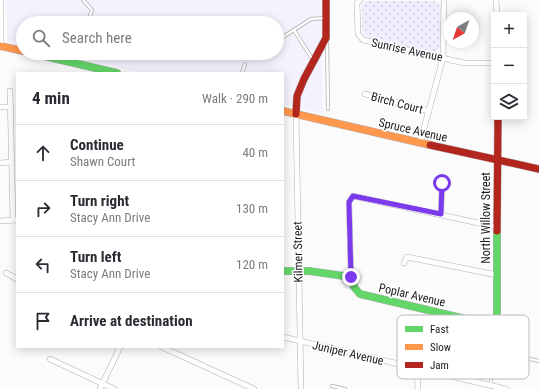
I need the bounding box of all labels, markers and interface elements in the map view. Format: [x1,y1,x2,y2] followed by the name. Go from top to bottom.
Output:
[443,12,479,48] north arrow
[491,12,527,120] map controls
[491,12,527,48] button: +
[16,16,284,60] search box
[30,27,52,49] icon: search
[62,29,132,47] text: Search here
[370,36,444,64] street label: Sunrise Avenue
[491,48,527,84] button: −
[491,84,527,120] button: layers
[32,88,70,108] text: 4 min
[370,89,425,117] street label: Birch Court
[202,91,268,106] text: Walk · 290 m
[377,115,449,145] street label: Spruce Avenue
[70,136,124,154] text: Continue
[32,142,54,164] icon: ahead
[242,145,268,160] text: 40 m
[70,154,135,169] text: Shawn Court
[479,172,493,264] street label: North Willow Street
[433,174,451,192] route start
[70,192,129,210] text: Turn right
[32,198,54,220] icon: right
[236,201,268,216] text: 130 m
[70,210,150,225] text: Stacy Ann Drive
[290,221,306,283] street label: Kilmer Street
[70,248,121,266] text: Turn left
[32,254,54,276] icon: left
[236,257,268,272] text: 120 m
[70,266,150,281] text: Stacy Ann Drive
[342,268,360,286] route end
[377,281,447,310] street label: Poplar Avenue
[32,310,54,332] icon: arrive
[70,312,193,330] text: Arrive at destination
[397,315,529,379] legend
[430,323,449,336] text: Fast
[311,338,385,368] street label: Juniper Avenue
[430,341,451,354] text: Slow
[430,359,449,372] text: Jam

